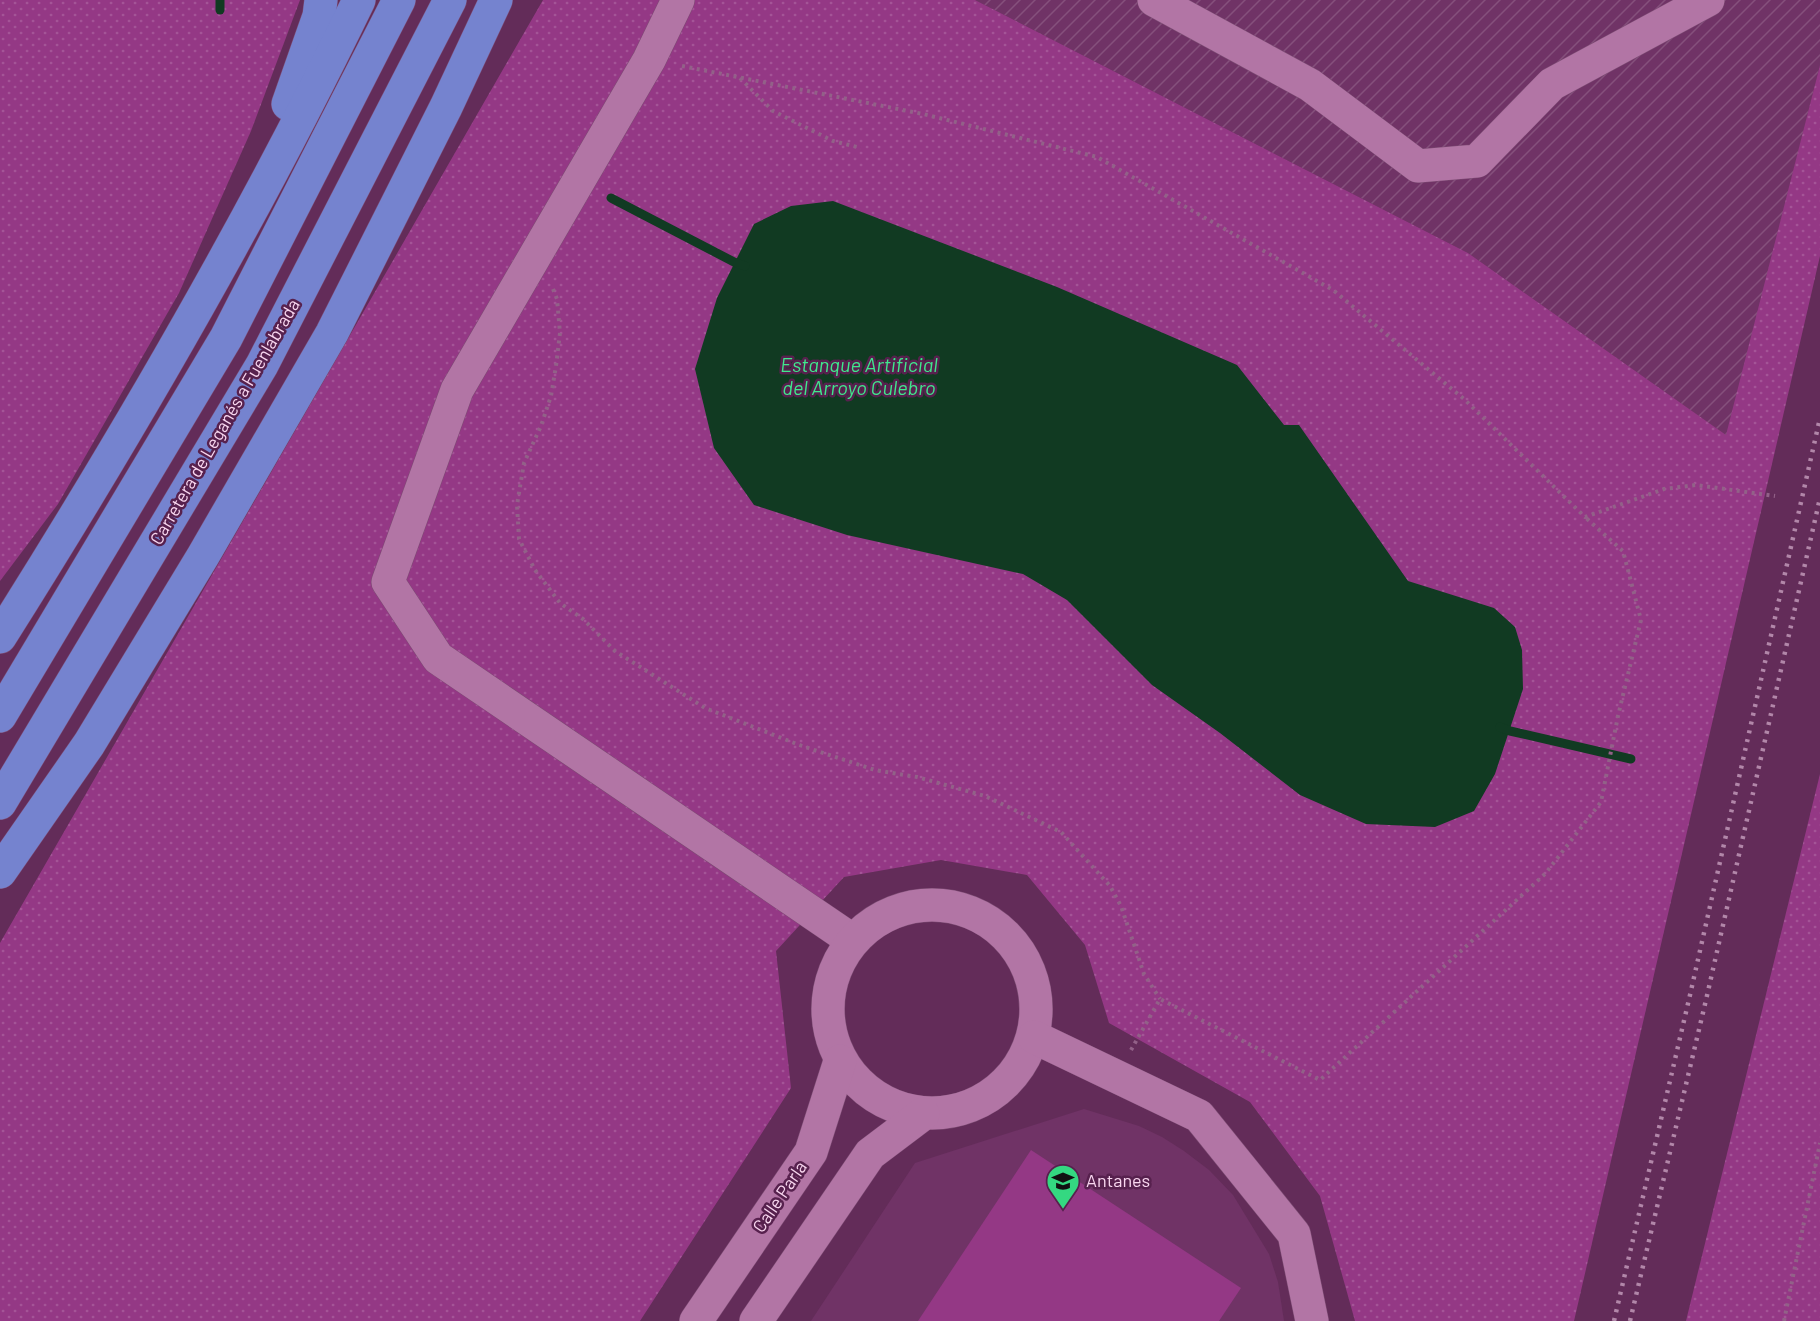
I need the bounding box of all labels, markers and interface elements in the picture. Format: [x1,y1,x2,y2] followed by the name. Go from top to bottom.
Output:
[145,295,304,548] street label: Carretera de Leganés a Fuenlabrada
[780,352,938,399] water label: Estanque Artificial del Arroyo Culebro
[747,1157,811,1236] street label: Calle Parla
[1045,1163,1081,1210] school or university icon: Antanes
[1086,1169,1150,1191] place label: Antanes

